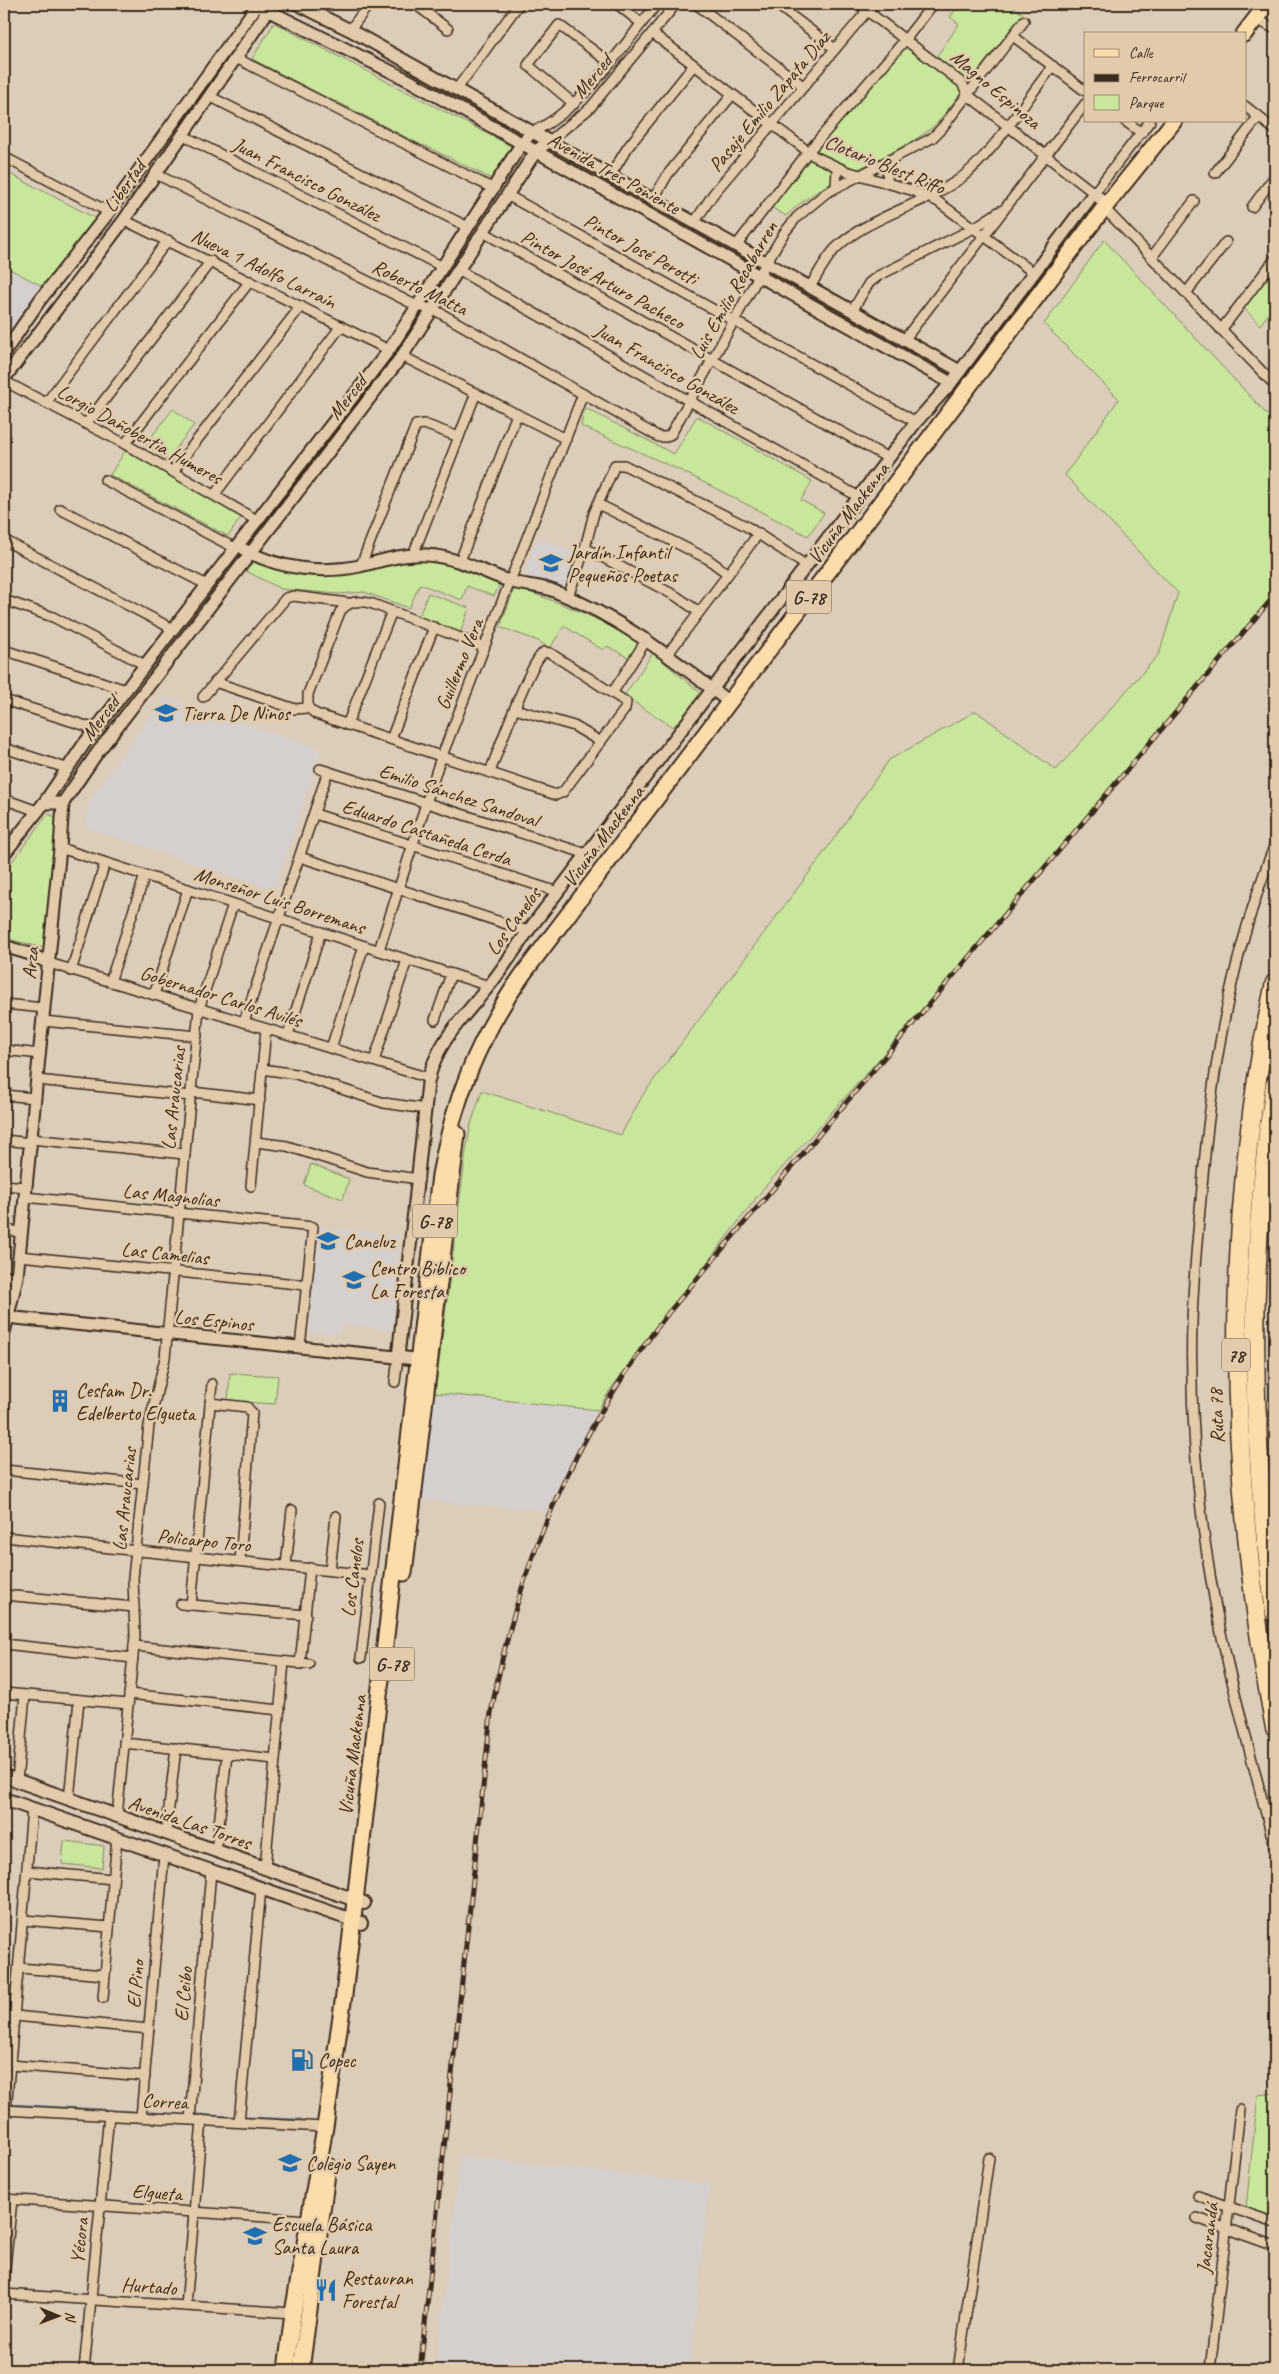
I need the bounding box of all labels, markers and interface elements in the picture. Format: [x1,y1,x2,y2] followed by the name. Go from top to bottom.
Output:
[703,24,837,177] street label: Pasaje Emilio Zapata Díaz
[1084,32,1246,122] legend
[945,44,1047,136] street label: Magno Espinoza
[1129,44,1154,63] text: Calle
[567,47,620,103] street label: Merced
[1129,68,1187,87] text: Ferrocarril
[1129,94,1165,113] text: Parque
[543,127,685,221] street label: Avenida Tres Poniente
[821,129,949,200] street label: Clotario Blest Riffo
[228,131,386,228] street label: Juan Francisco González
[98,153,153,217] street label: Libertad
[580,208,704,292] street label: Pintor José Perotti
[684,216,784,364] street label: Luis Emilio Recabarren
[187,223,341,315] street label: Nueva 1 Adolfo Larraín
[517,224,691,336] street label: Pintor José Arturo Pacheco
[368,254,473,322] street label: Roberto Matta
[589,317,745,421] street label: Juan Francisco González
[322,368,374,425] street label: Merced
[53,379,229,491] street label: Lorgio Dañobertia Humeres
[802,457,895,569] street label: Vicuña Mackenna
[567,540,679,588] place label: Jardín Infantil Pequeños Poetas
[538,550,564,576] school or university icon: Jardín Infantil Pequeños Poetas
[786,580,832,614] road number: G-78
[430,613,490,713] street label: Guillermo Vera
[76,689,127,746] street label: Merced
[153,700,179,726] school or university icon: Tierra De Ninos
[182,701,292,726] place label: Tierra De Ninos
[376,758,545,834] street label: Emilio Sánchez Sandoval
[557,780,650,892] street label: Vicuña Mackenna
[339,793,516,872] street label: Eduardo Castañeda Cerda
[191,861,370,940] street label: Monseñor Luis Borremans
[480,881,548,960] street label: Los Canelos
[16,945,45,980] street label: Arza
[137,960,307,1034] street label: Gobernador Carlos Avilés
[156,1043,192,1151] street label: Las Araucarias
[122,1178,222,1213] street label: Las Magnolias
[412,1204,458,1238] road number: G-78
[315,1228,341,1254] school or university icon: Caneluz
[344,1229,396,1254] place label: Caneluz
[120,1237,212,1271] street label: Las Camelias
[370,1256,467,1304] place label: Centro Biblico La Foresta
[341,1267,367,1293] school or university icon: Centro Biblico La Foresta
[173,1304,257,1337] street label: Los Espinos
[1222,1338,1250,1372] road number: 78
[76,1378,197,1426] place label: Cesfam Dr. Edelberto Elgueta
[1203,1386,1230,1444] street label: Ruta 78
[47,1388,73,1414] building icon: Cesfam Dr. Edelberto Elgueta
[107,1444,143,1552] street label: Las Araucarias
[156,1523,253,1558] street label: Policarpo Toro
[335,1536,370,1618] street label: Los Canelos
[370,1648,414,1680] road number: G-78
[333,1692,372,1816] street label: Vicuña Mackenna
[125,1790,256,1856] street label: Avenida Las Torres
[121,1957,150,2009] street label: El Pino
[169,1965,198,2022] street label: El Ceibo
[289,2047,315,2073] fuel station icon: Copec
[318,2048,357,2073] place label: Copec
[142,2088,190,2115] street label: Correa
[277,2150,303,2176] school or university icon: Colegio Sayen
[306,2151,396,2176] place label: Colegio Sayen
[131,2178,184,2207] street label: Elgueta
[1191,2199,1224,2276] street label: Jacarandá
[272,2212,373,2260] place label: Escuela Básica Santa Laura
[65,2215,95,2265] street label: Yécora
[242,2223,268,2249] school or university icon: Escuela Básica Santa Laura
[342,2266,414,2314] place label: Restauran Forestal
[120,2272,178,2301] street label: Hurtado
[313,2277,339,2303] restaurant icon: Restauran Forestal
[32,2292,82,2342] north arrow
[62,2312,79,2323] text: N

